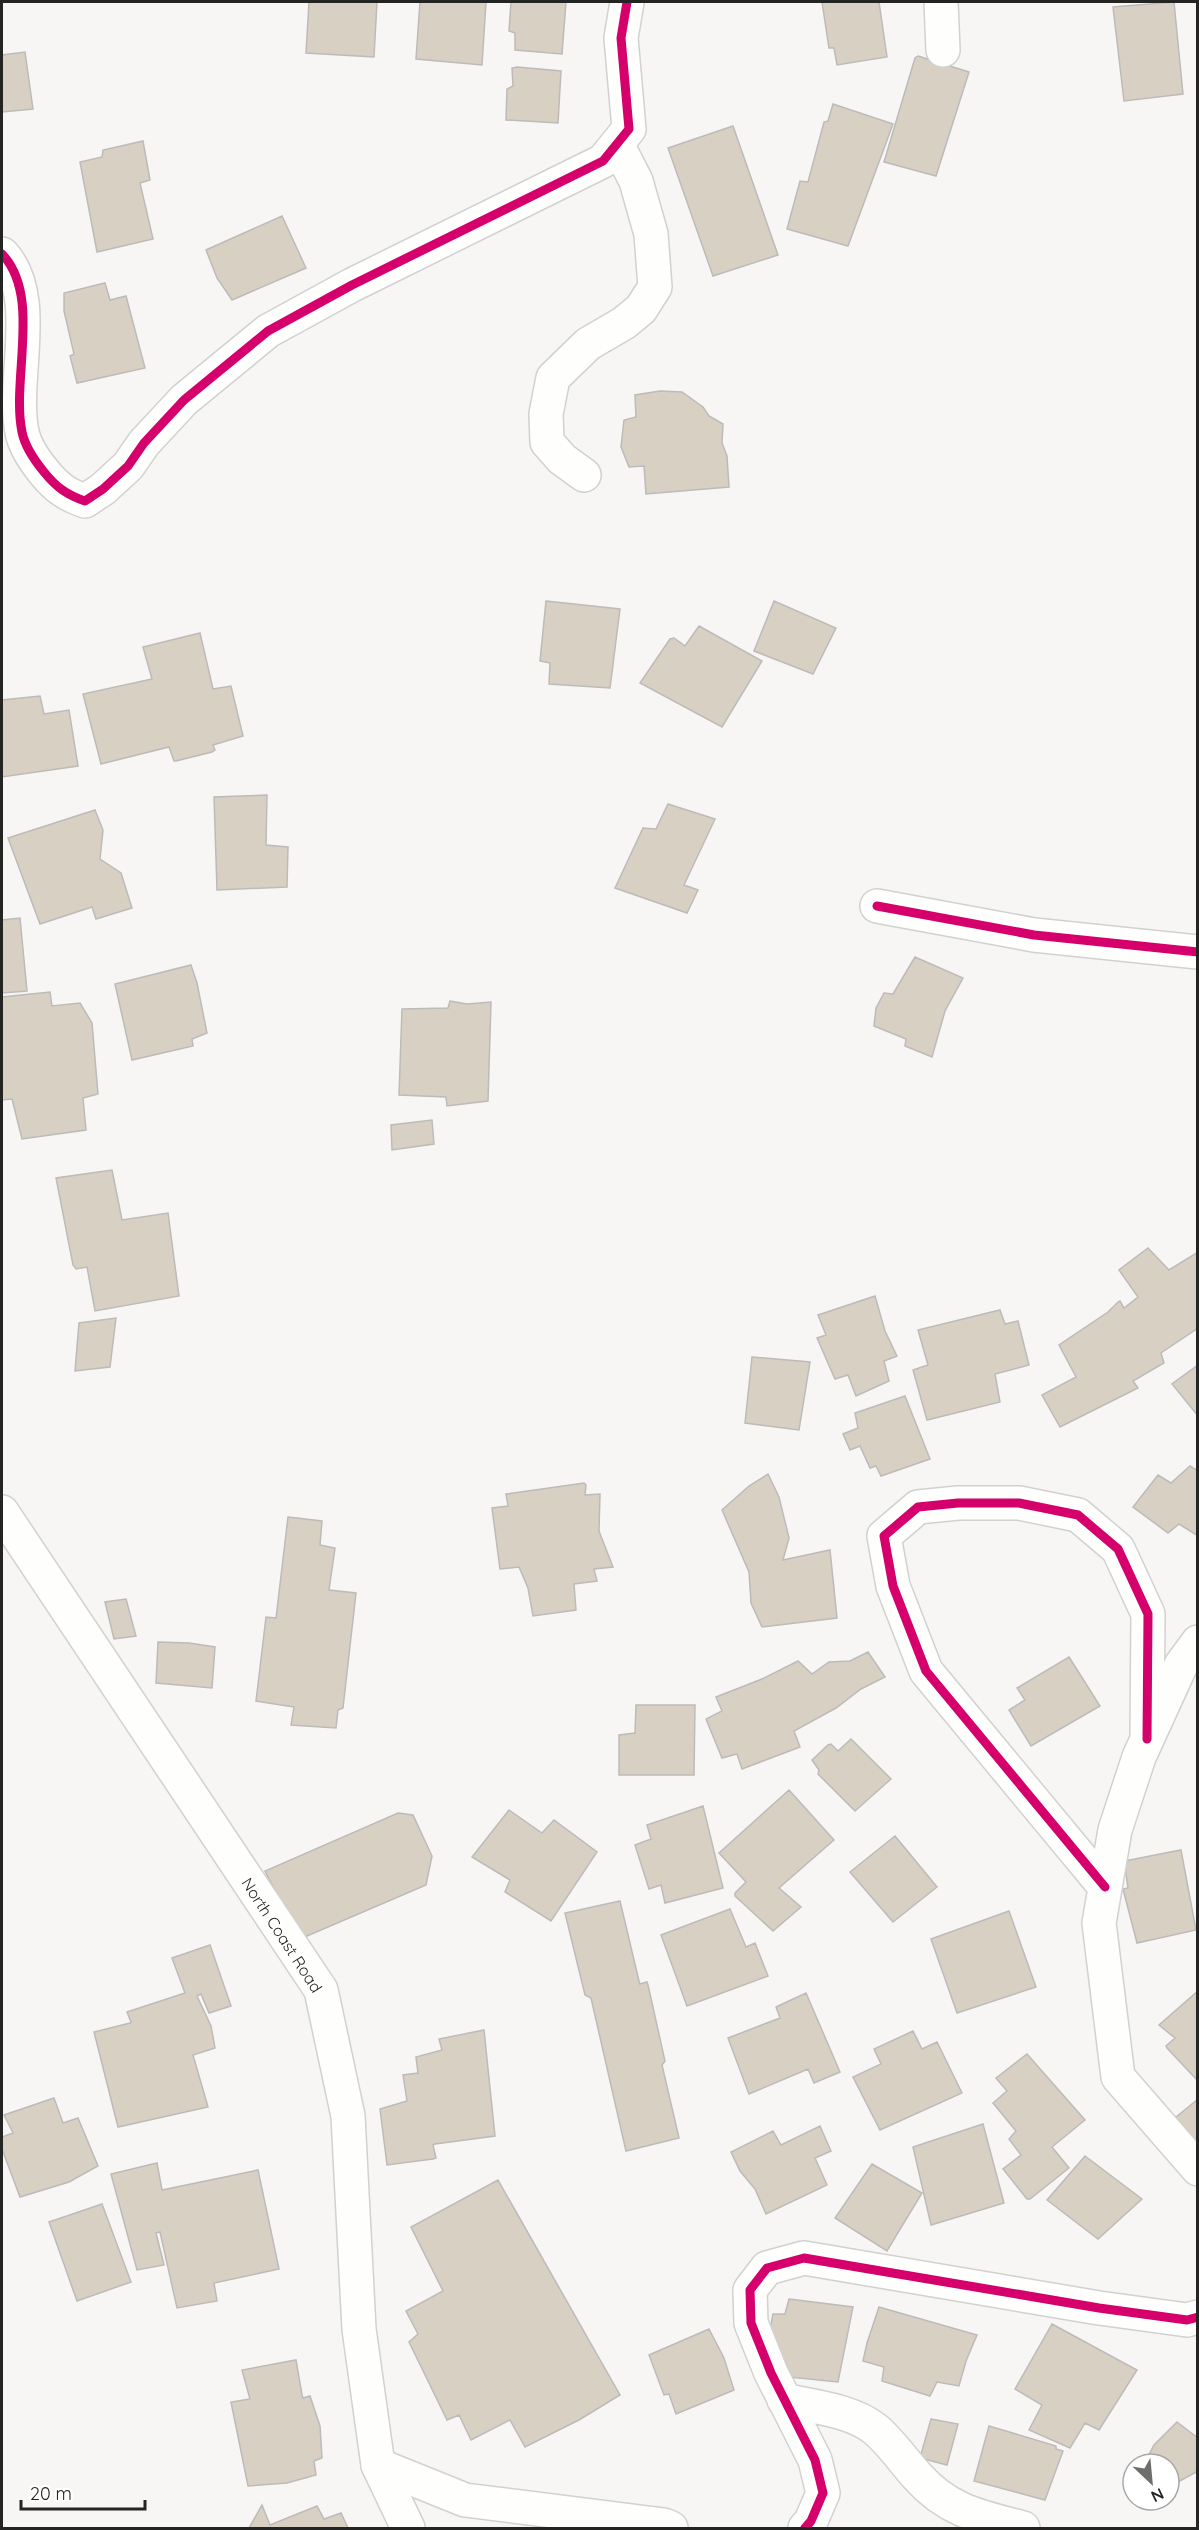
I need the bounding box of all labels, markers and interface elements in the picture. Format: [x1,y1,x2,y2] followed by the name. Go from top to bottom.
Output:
[237,1874,327,1996] street label: North Coast Road
[1121,2452,1181,2512] north arrow
[21,2473,146,2511] scale bar
[30,2482,72,2505] text: 20 m
[1148,2484,1167,2507] text: N

